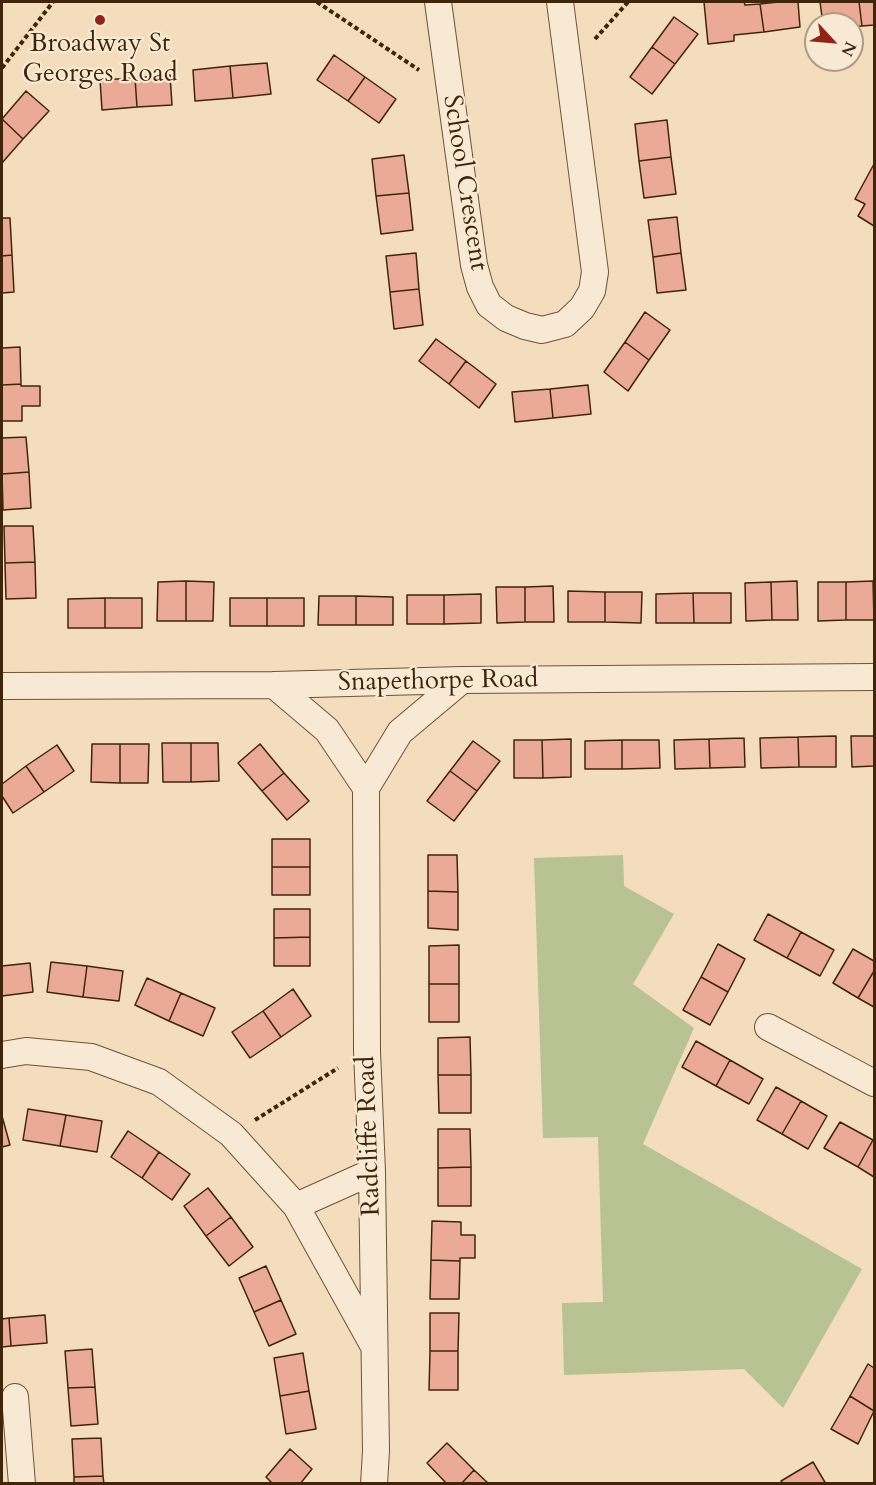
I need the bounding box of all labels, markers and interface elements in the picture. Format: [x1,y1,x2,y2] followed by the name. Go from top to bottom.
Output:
[804,12,864,72] north arrow
[93,13,107,27] marker: Broadway St Georges Road
[22,29,178,90] place label: Broadway St Georges Road
[835,38,861,60] text: N
[435,93,493,273] street label: School Crescent
[338,665,538,699] street label: Snapethorpe Road
[352,1055,388,1217] street label: Radcliffe Road

